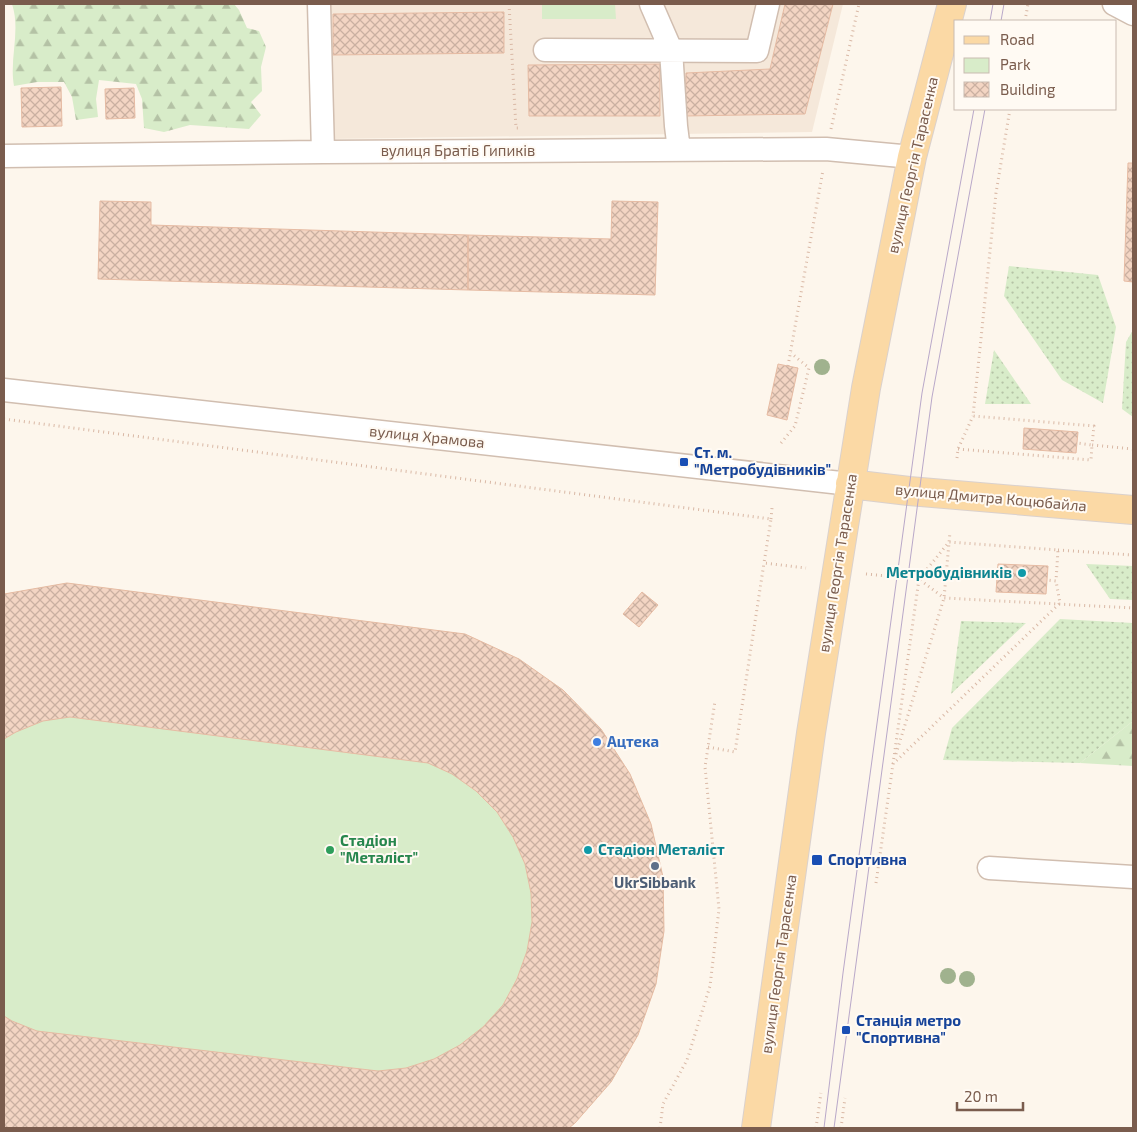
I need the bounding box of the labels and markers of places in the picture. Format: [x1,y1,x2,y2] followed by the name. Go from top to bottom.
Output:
[694,443,831,478] place label: Ст. м. "Метробудівників"
[678,456,690,468] marker: Ст. м. "Метробудівників"
[886,563,1012,581] place label: Метробудівників
[1016,567,1028,579] marker: Метробудівників
[607,732,659,750] place label: Ацтека
[591,736,603,748] marker: Ацтека
[340,831,418,866] place label: Стадіон "Металіст"
[598,840,725,858] place label: Стадіон Металіст
[324,844,336,856] marker: Стадіон "Металіст"
[582,844,594,856] marker: Стадіон Металіст
[828,850,907,868] place label: Спортивна
[810,853,824,867] marker: Спортивна
[649,860,661,872] marker: UkrSibbank
[614,873,697,891] place label: UkrSibbank
[856,1011,961,1046] place label: Станція метро "Спортивна"
[840,1024,852,1036] marker: Станція метро "Спортивна"

